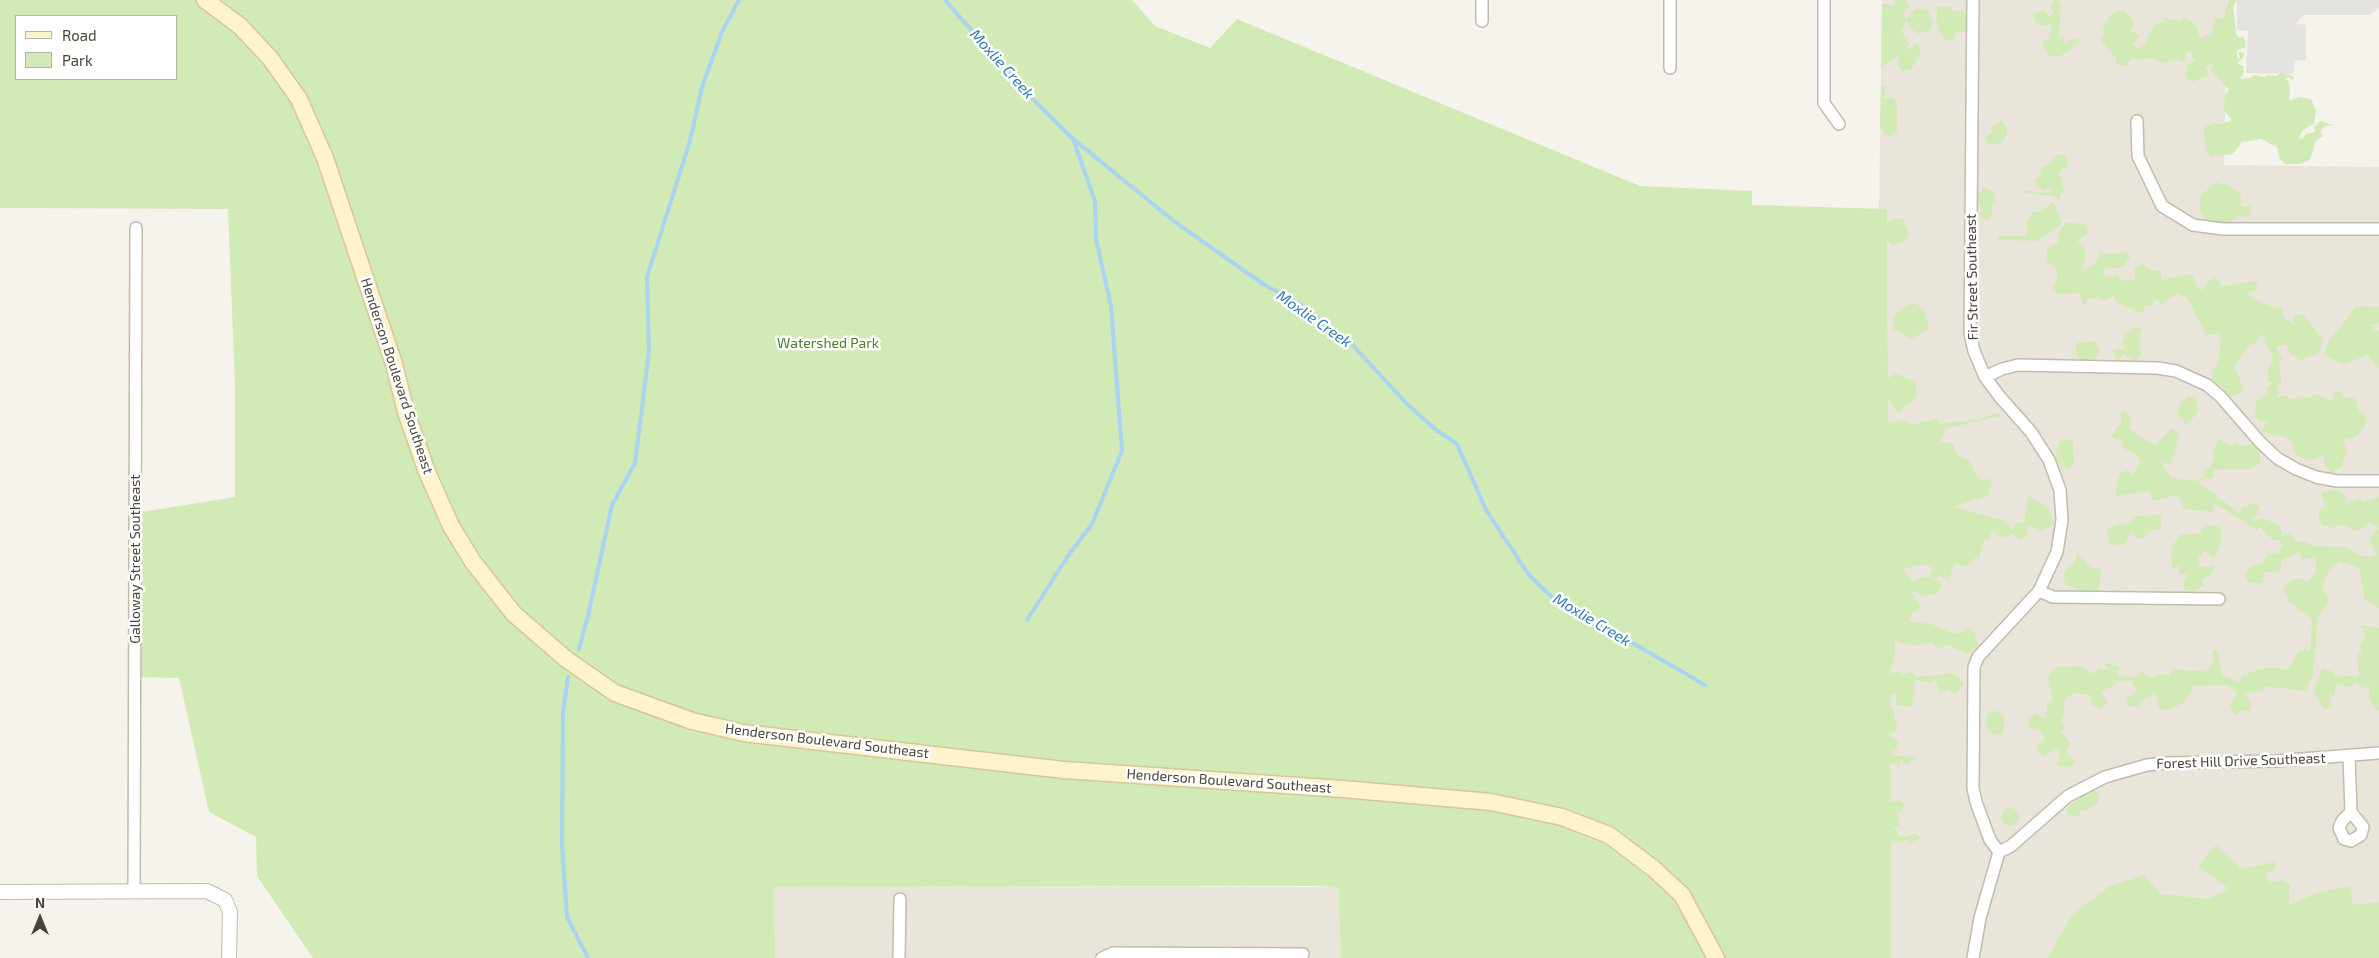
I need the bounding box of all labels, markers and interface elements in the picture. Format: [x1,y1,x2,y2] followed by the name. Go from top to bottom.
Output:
[15,15,178,80] legend
[62,26,97,44] text: Road
[966,26,1038,102] water label: Moxlie Creek
[62,51,93,69] text: Park
[1962,214,1982,340] street label: Fir Street Southeast
[357,276,437,476] street label: Henderson Boulevard Southeast
[1273,287,1355,351] water label: Moxlie Creek
[777,335,879,351] park label: Watershed Park
[127,474,143,644] street label: Galloway Street Southeast
[1550,590,1634,650] water label: Moxlie Creek
[724,720,930,762] street label: Henderson Boulevard Southeast
[2156,750,2326,772] street label: Forest Hill Drive Southeast
[1126,765,1332,797] street label: Henderson Boulevard Southeast
[15,893,65,943] north arrow
[35,894,45,911] text: N

